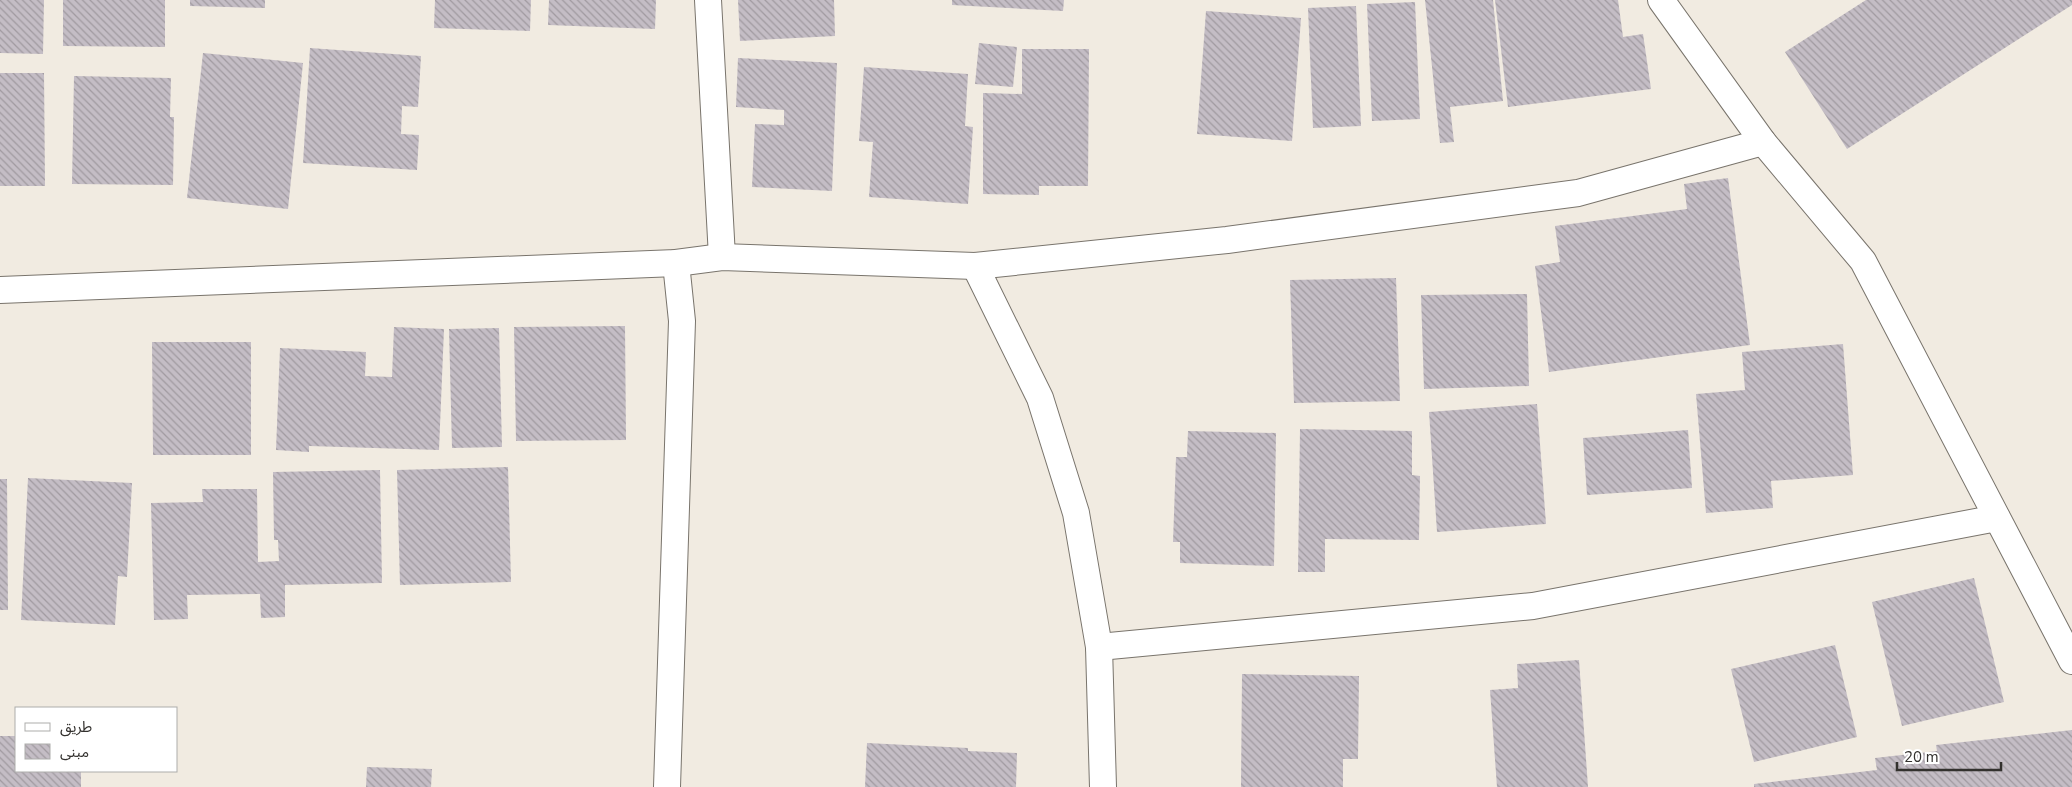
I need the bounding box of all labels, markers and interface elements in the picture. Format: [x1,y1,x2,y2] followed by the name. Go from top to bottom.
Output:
[15,707,178,772] legend
[60,717,92,737] text: طريق
[1897,740,2001,772] scale bar
[60,742,89,762] text: مبنى
[1904,747,1939,767] text: 20 m

